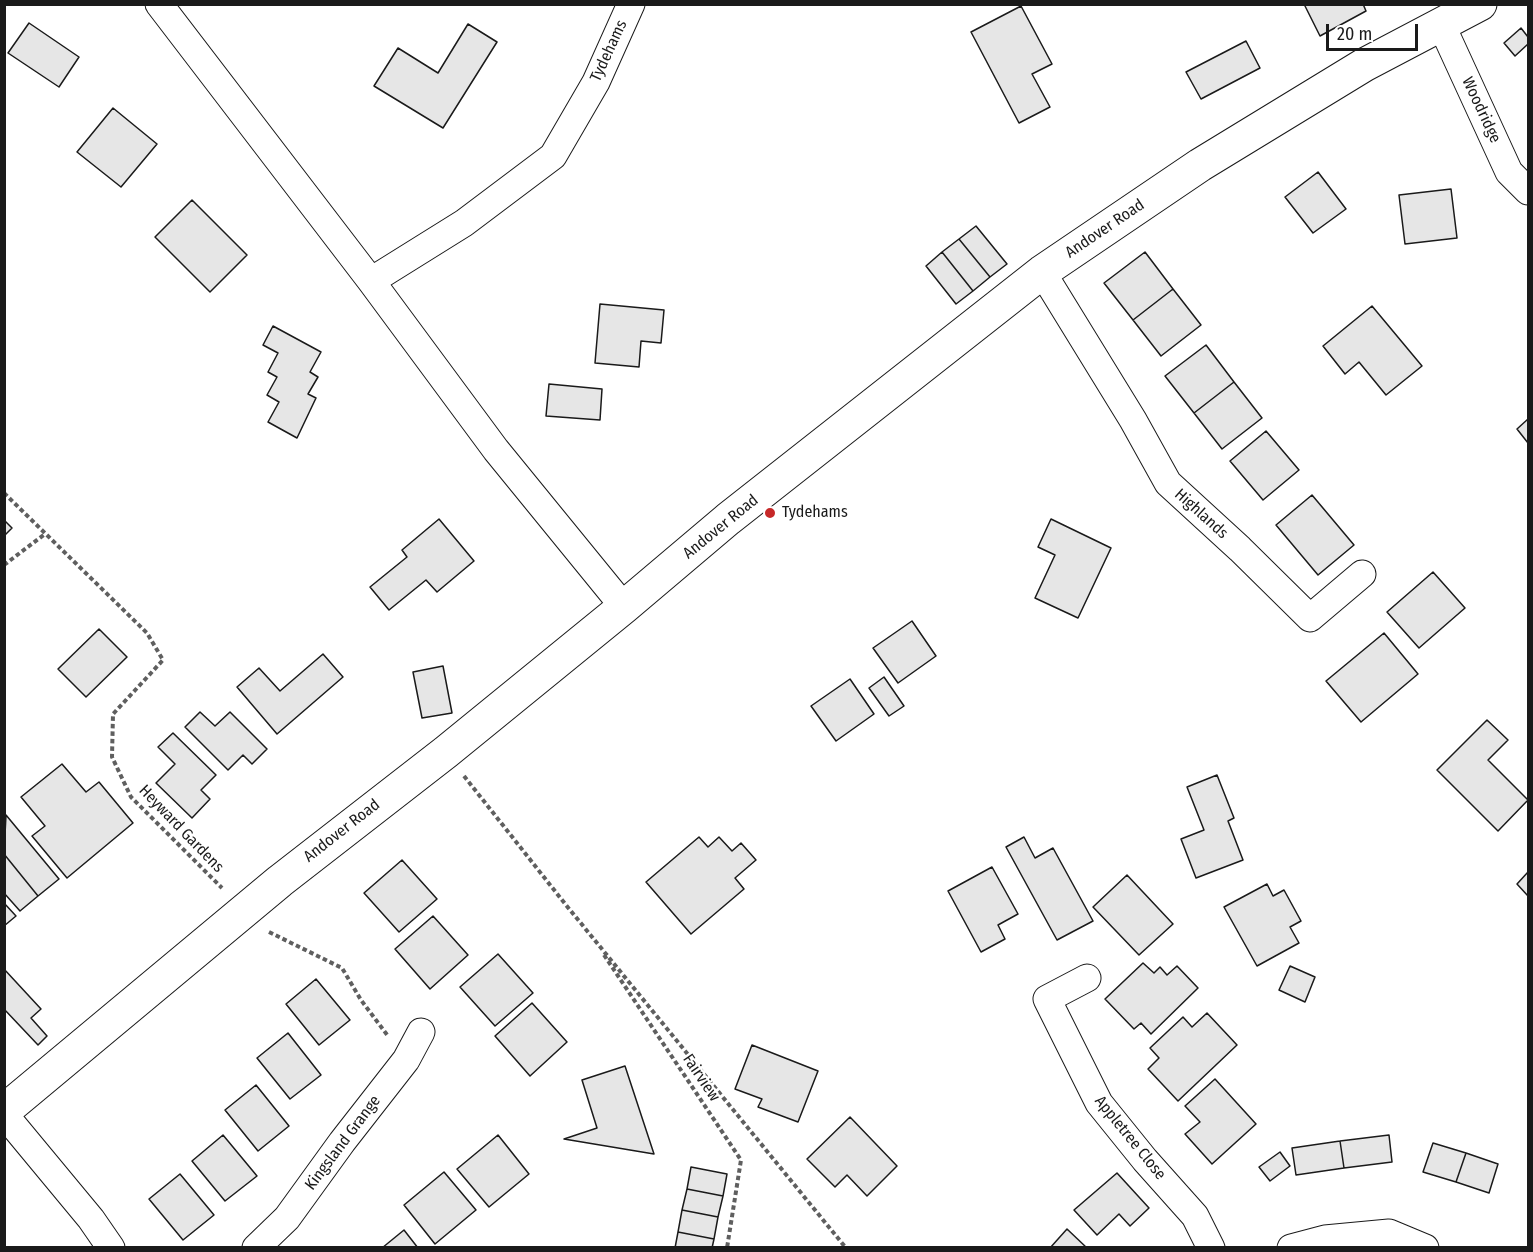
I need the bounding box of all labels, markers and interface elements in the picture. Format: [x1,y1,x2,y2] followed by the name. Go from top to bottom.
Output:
[1329,12,1420,50] scale bar
[586,17,632,85] street label: Tydehams
[1337,23,1372,45] text: 20 m
[1457,74,1505,146] street label: Woodridge
[1062,196,1148,262] street label: Andover Road
[1170,485,1232,543] street label: Highlands
[680,491,762,563] street label: Andover Road
[782,503,848,523] place label: Tydehams
[763,506,777,520] marker: Tydehams
[134,781,228,877] street label: Heyward Gardens
[300,795,384,867] street label: Andover Road
[678,1051,724,1105] street label: Fairview
[301,1092,385,1194] street label: Kingsland Grange
[1090,1092,1170,1184] street label: Appletree Close

